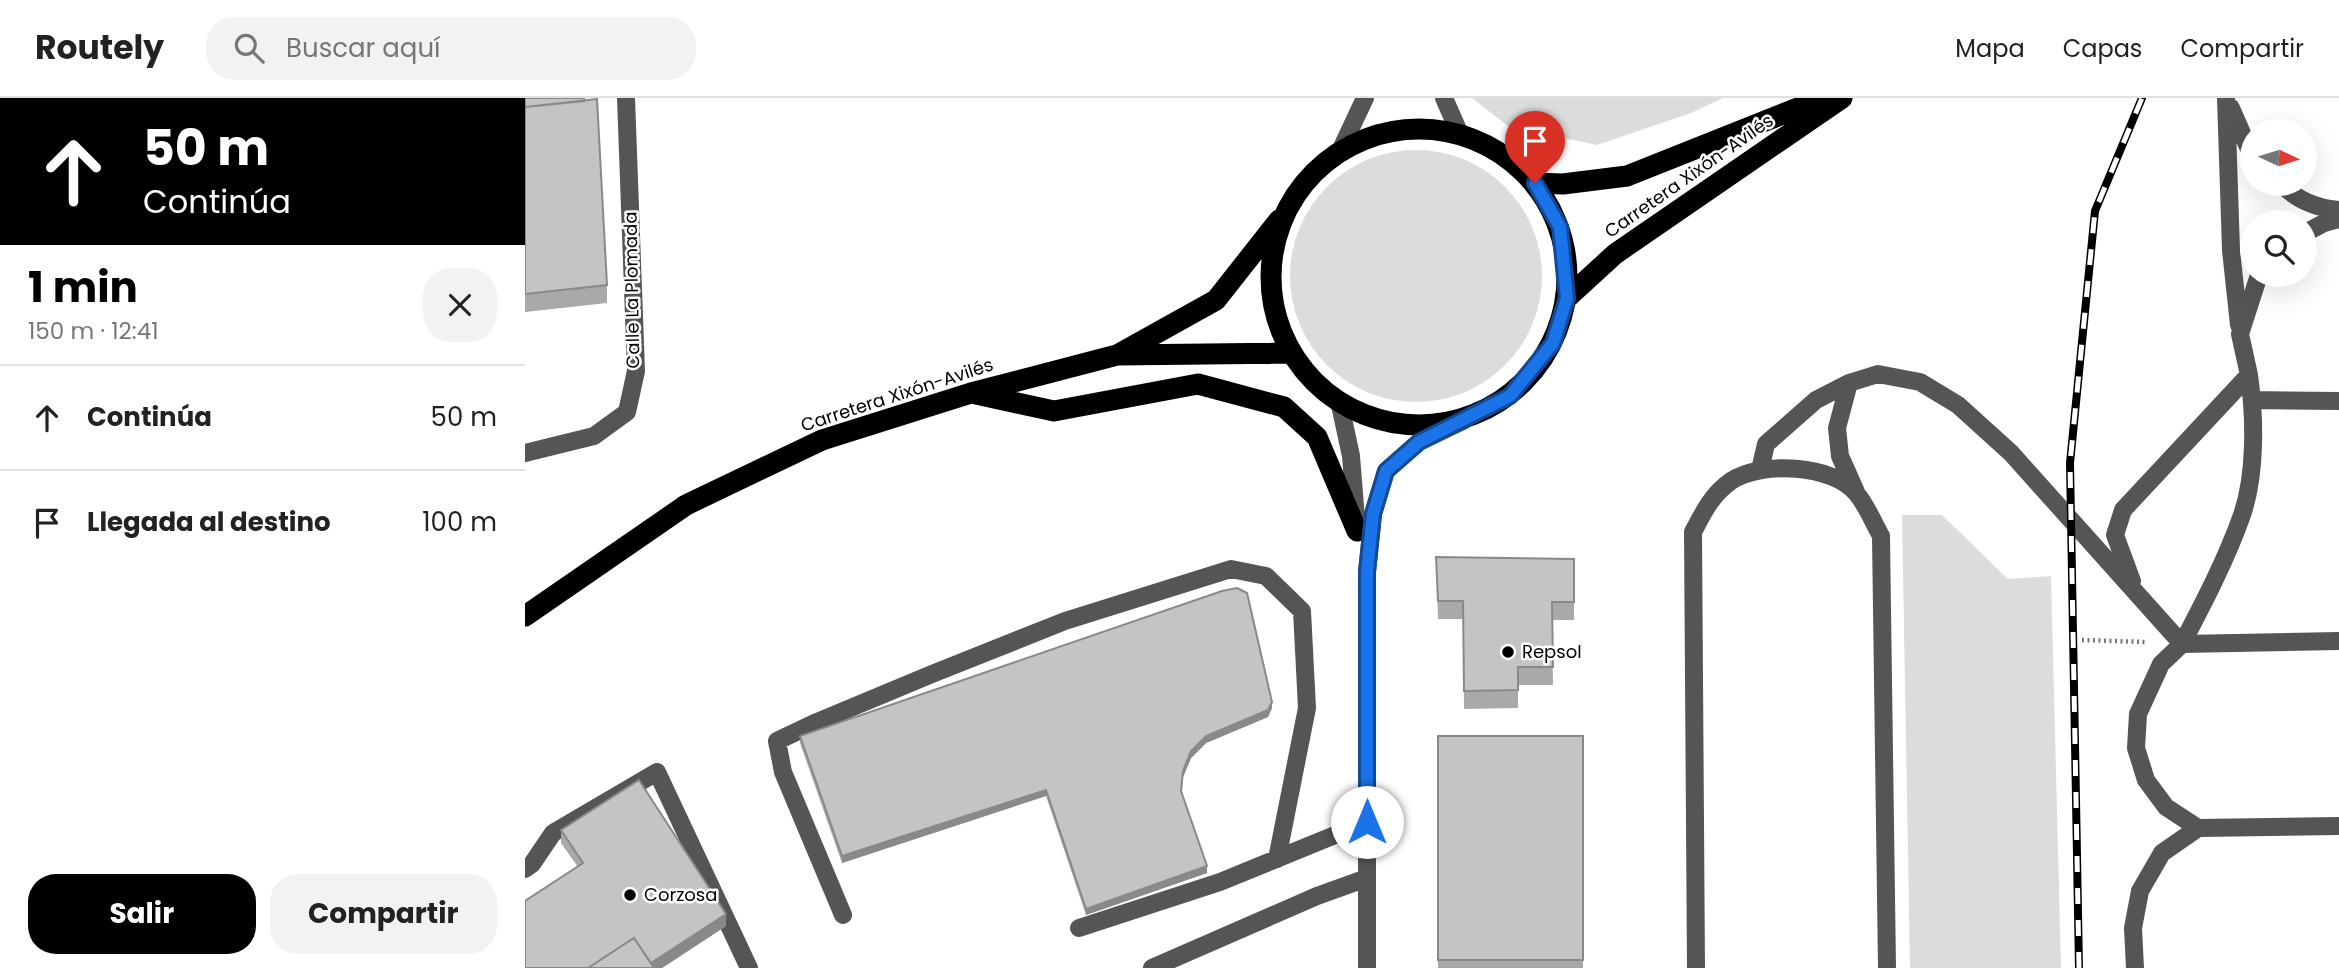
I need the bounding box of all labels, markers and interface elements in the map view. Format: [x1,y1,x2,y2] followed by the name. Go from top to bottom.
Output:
[206,17,696,80] search box
[35,24,164,71] text: Routely
[230,29,268,67] icon: search
[286,30,440,66] text: Buscar aquí
[1955,32,2025,65] text: Mapa
[2063,32,2142,65] text: Capas
[2180,32,2304,65] text: Compartir
[1599,108,1778,243] street label: Carretera Xixón-Avilés
[1505,111,1565,183] pin
[143,114,269,182] text: 50 m
[2240,119,2317,196] north arrow
[2240,119,2317,287] map controls
[1516,122,1554,160] icon: arrive
[28,126,119,217] icon: ahead
[143,179,291,224] text: Continúa
[2240,210,2317,287] button: search
[618,211,645,369] street label: Calle La Plomada
[28,258,138,317] text: 1 min
[423,268,497,342] button: close
[28,315,159,347] text: 150 m · 12:41
[797,352,996,437] street label: Carretera Xixón-Avilés
[28,399,66,437] icon: ahead
[87,399,212,435] text: Continúa
[431,399,497,435] text: 50 m
[28,504,66,542] icon: arrive
[87,504,331,540] text: Llegada al destino
[422,504,497,540] text: 100 m
[1522,639,1582,664] place label: Repsol
[1500,644,1516,660] marker: Repsol
[1330,785,1404,859] position arrow
[28,874,256,954] button: Salir
[270,874,497,954] button: Compartir
[644,882,717,907] place label: Corzosa
[622,887,638,903] marker: Corzosa

